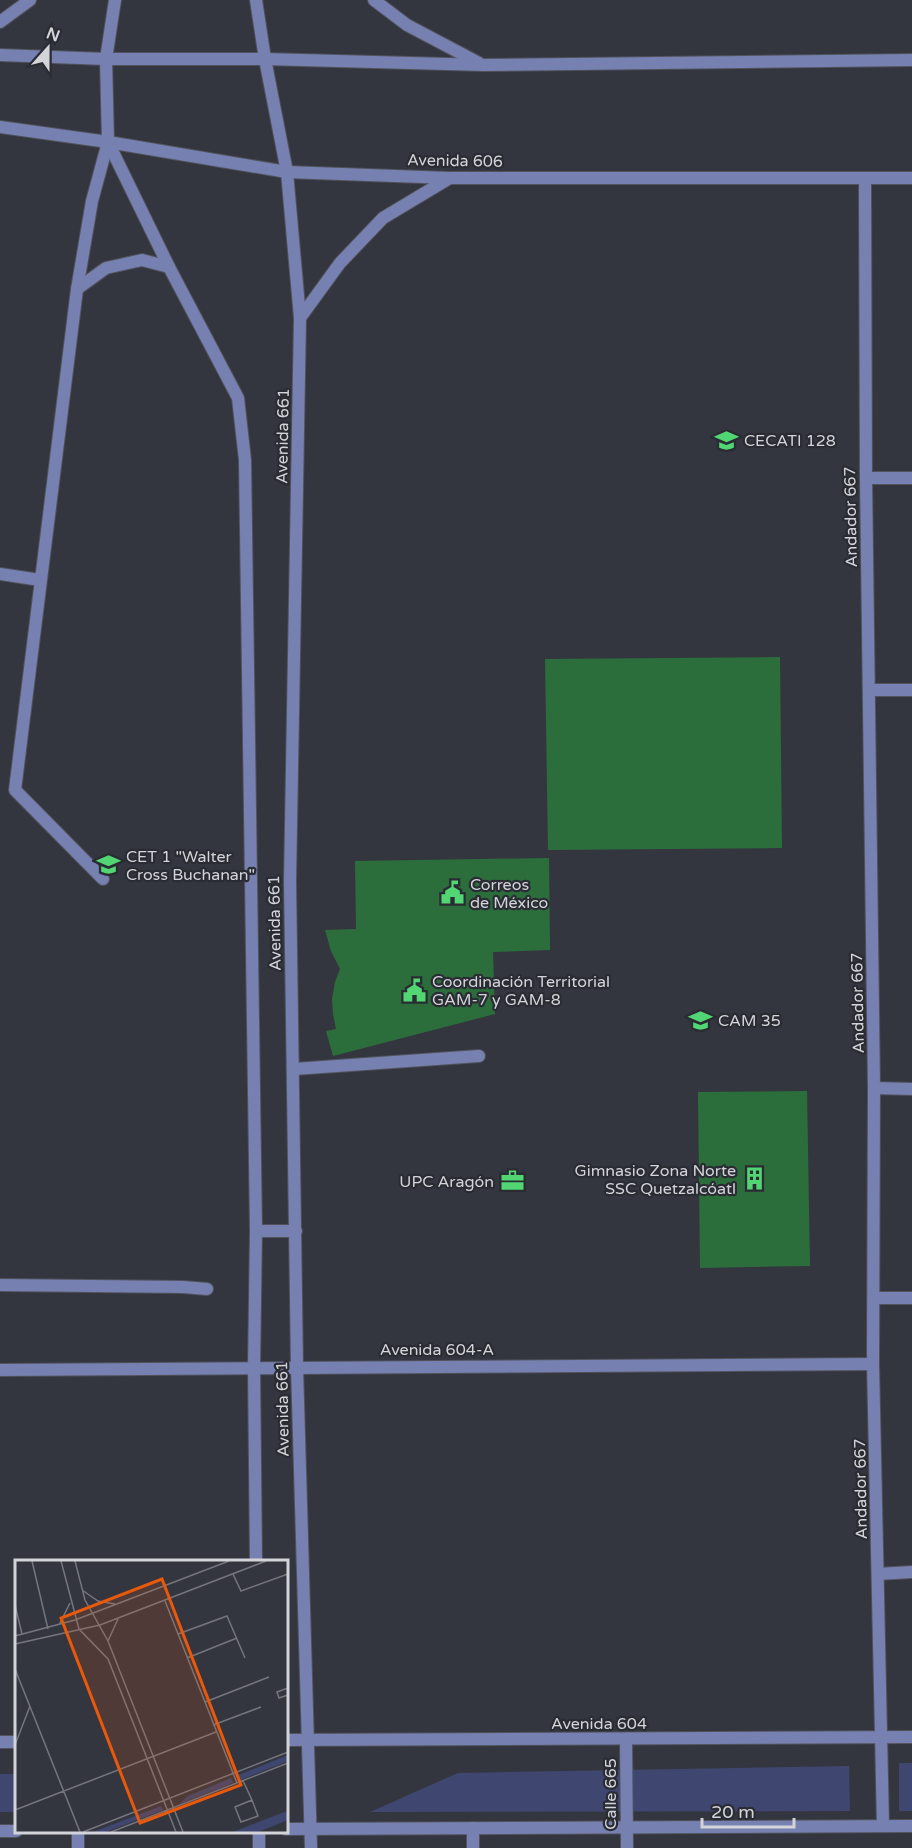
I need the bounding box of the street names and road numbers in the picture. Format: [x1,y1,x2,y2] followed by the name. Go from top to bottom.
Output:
[407,150,503,172] street label: Avenida 606
[272,388,294,484] street label: Avenida 661
[840,466,862,568] street label: Andador 667
[264,875,286,971] street label: Avenida 661
[847,952,869,1054] street label: Andador 667
[380,1340,494,1360] street label: Avenida 604-A
[272,1361,294,1457] street label: Avenida 661
[850,1438,872,1540] street label: Andador 667
[551,1714,647,1734] street label: Avenida 604
[601,1758,621,1830] street label: Calle 665

